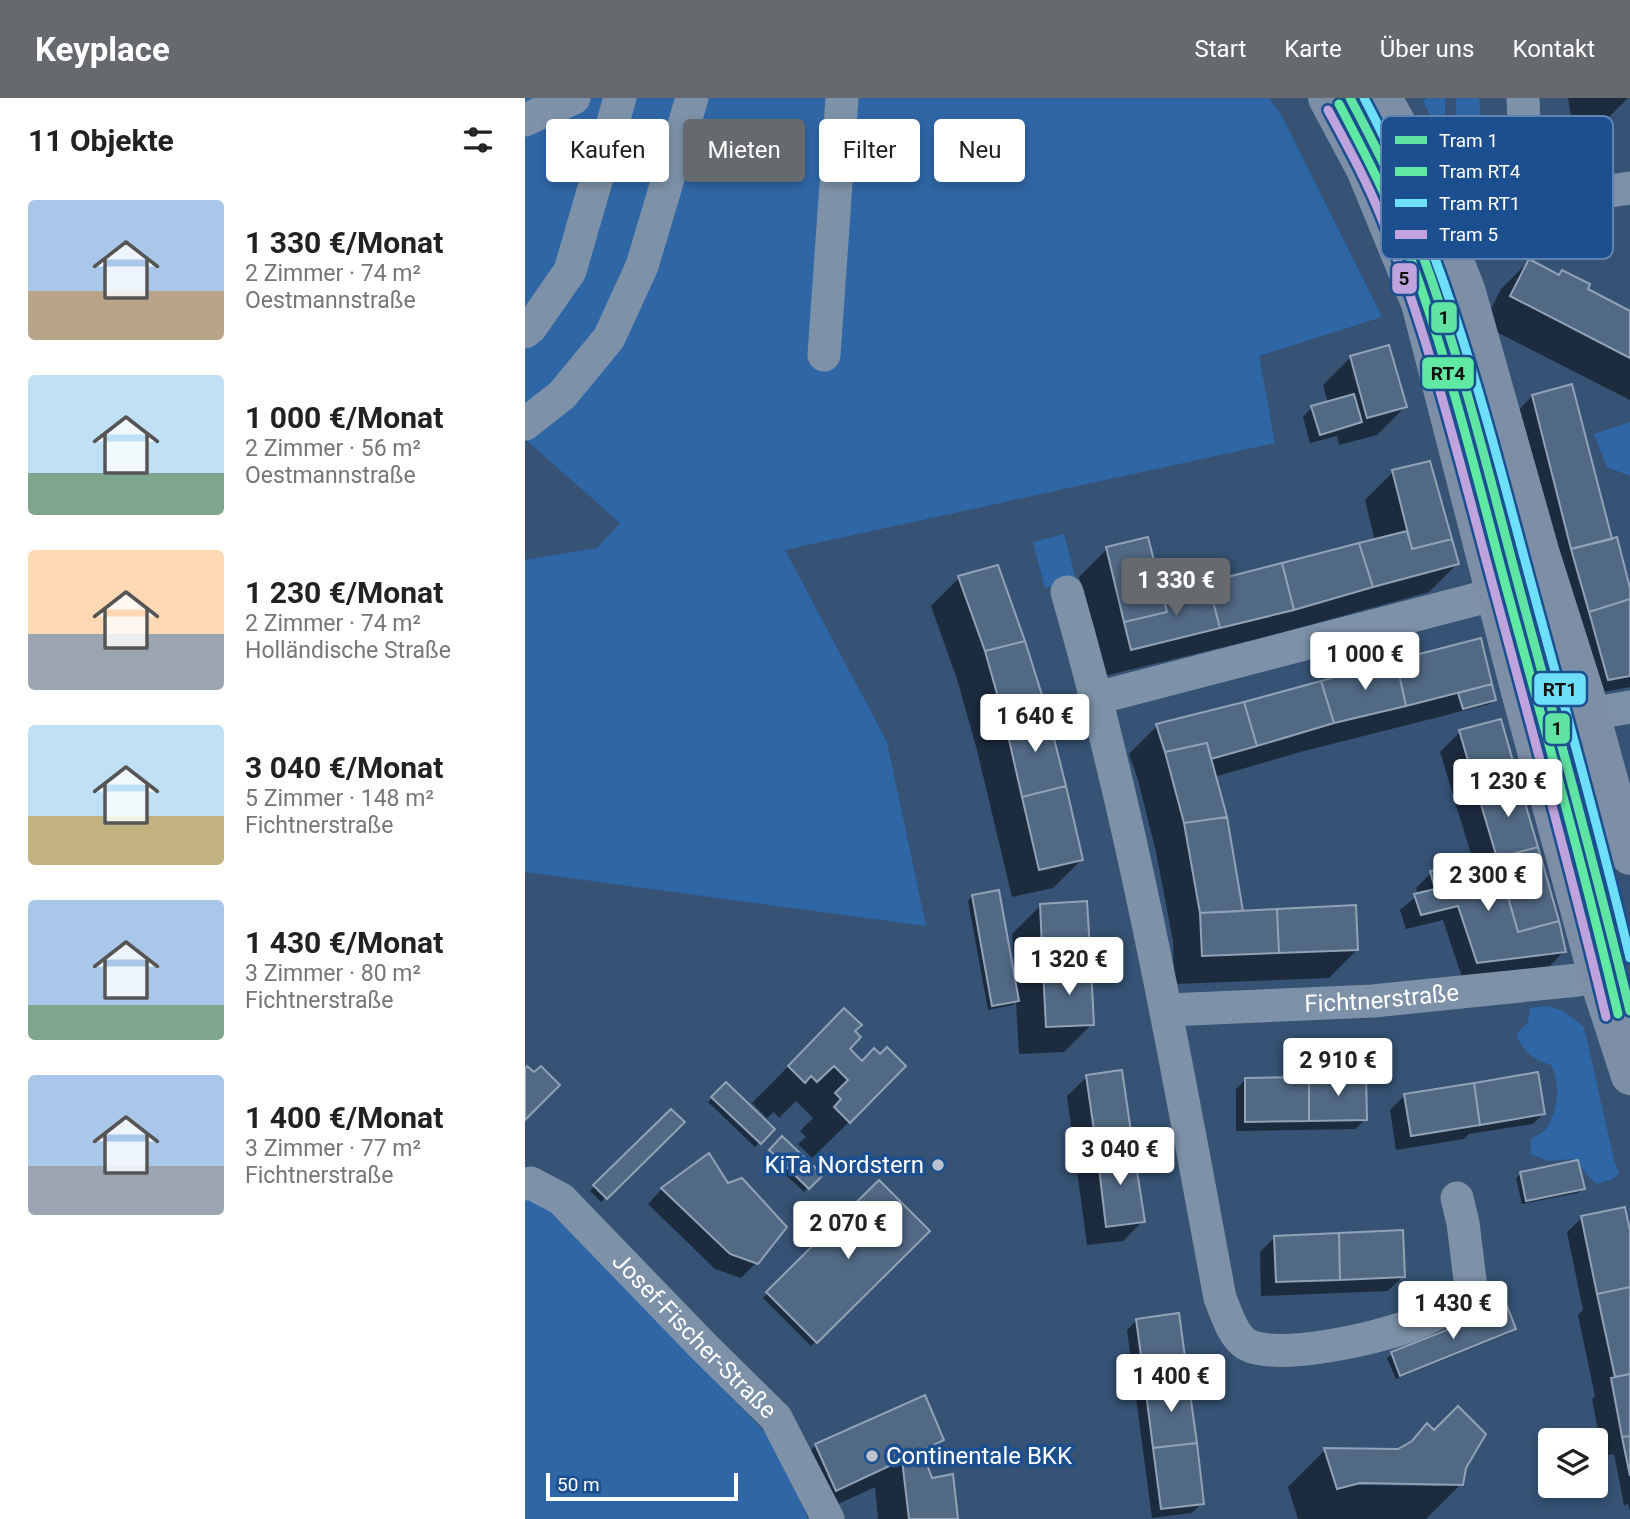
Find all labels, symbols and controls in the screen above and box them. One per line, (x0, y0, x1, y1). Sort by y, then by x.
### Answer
text: Keyplace (35, 30, 170, 69)
text: Start (1195, 35, 1246, 63)
text: Karte (1284, 35, 1342, 63)
text: Über uns (1380, 35, 1474, 63)
text: Kontakt (1512, 35, 1595, 63)
legend (1381, 116, 1613, 259)
chip: Kaufen (546, 119, 669, 182)
chip: Mieten (683, 119, 805, 182)
chip: Filter (819, 119, 920, 182)
chip: Neu (934, 119, 1025, 182)
icon: filters (459, 121, 497, 159)
text: 11 Objekte (28, 123, 174, 158)
text: Tram 1 (1439, 129, 1498, 152)
text: Tram RT4 (1439, 160, 1521, 183)
text: Tram RT1 (1439, 192, 1520, 215)
text: Tram 5 (1439, 223, 1498, 246)
text: 1 330 €/Monat (245, 225, 443, 260)
icon: home (84, 228, 168, 312)
text: 2 Zimmer · 74 m² (245, 260, 421, 287)
line badge: 5 (1391, 262, 1418, 295)
text: 5 (1399, 267, 1410, 290)
text: Oestmannstraße (245, 287, 416, 314)
line badge: 1 (1430, 301, 1458, 334)
text: 1 (1439, 306, 1449, 329)
line badge: RT4 (1421, 356, 1475, 390)
text: RT4 (1431, 362, 1465, 385)
text: 1 000 €/Monat (245, 400, 443, 435)
icon: home (84, 403, 168, 487)
text: 2 Zimmer · 56 m² (245, 435, 421, 462)
text: Oestmannstraße (245, 462, 416, 489)
pin: 1 330 € (1111, 559, 1241, 618)
text: 1 330 € (1137, 567, 1215, 594)
text: 1 230 €/Monat (245, 575, 443, 610)
icon: home (84, 578, 168, 662)
text: 2 Zimmer · 74 m² (245, 610, 421, 637)
pin: 1 000 € (1300, 632, 1430, 692)
text: Holländische Straße (245, 637, 451, 664)
text: 1 000 € (1326, 641, 1404, 668)
line badge: RT1 (1533, 672, 1587, 706)
text: RT1 (1543, 678, 1577, 701)
pin: 1 640 € (970, 694, 1100, 754)
text: 1 640 € (996, 703, 1074, 730)
line badge: 1 (1544, 712, 1571, 745)
text: 1 (1552, 717, 1562, 740)
text: 3 040 €/Monat (245, 750, 443, 785)
icon: home (84, 753, 168, 837)
pin: 1 230 € (1443, 760, 1573, 819)
text: 1 230 € (1469, 768, 1547, 795)
text: 5 Zimmer · 148 m² (245, 785, 434, 812)
text: Fichtnerstraße (245, 812, 393, 839)
pin: 2 300 € (1423, 854, 1553, 913)
text: 2 300 € (1449, 862, 1527, 889)
text: 1 430 €/Monat (245, 925, 443, 960)
icon: home (84, 928, 168, 1012)
pin: 1 320 € (1004, 937, 1134, 997)
text: 1 320 € (1030, 946, 1108, 973)
text: 3 Zimmer · 80 m² (245, 960, 421, 987)
street label: Fichtnerstraße (1304, 978, 1460, 1018)
text: Fichtnerstraße (245, 987, 393, 1014)
pin: 2 910 € (1273, 1038, 1403, 1098)
text: 2 910 € (1299, 1047, 1377, 1074)
text: 1 400 €/Monat (245, 1100, 443, 1135)
icon: home (84, 1103, 168, 1187)
pin: 3 040 € (1055, 1128, 1185, 1187)
text: 3 Zimmer · 77 m² (245, 1135, 421, 1162)
text: 3 040 € (1081, 1136, 1159, 1163)
place label: KiTa Nordstern (764, 1151, 924, 1179)
marker: KiTa Nordstern (930, 1157, 946, 1173)
text: Fichtnerstraße (245, 1162, 393, 1189)
pin: 2 070 € (783, 1202, 913, 1261)
text: 2 070 € (809, 1210, 887, 1237)
street label: Josef-Fischer-Straße (607, 1247, 782, 1424)
pin: 1 430 € (1388, 1282, 1518, 1341)
text: 1 430 € (1414, 1290, 1492, 1317)
pin: 1 400 € (1106, 1354, 1236, 1414)
text: 1 400 € (1132, 1363, 1210, 1390)
map controls (1538, 1428, 1608, 1498)
button: layers (1538, 1428, 1608, 1498)
place label: Continentale BKK (886, 1442, 1073, 1470)
marker: Continentale BKK (864, 1448, 880, 1464)
scale bar (546, 1470, 739, 1502)
text: 50 m (557, 1473, 600, 1496)

